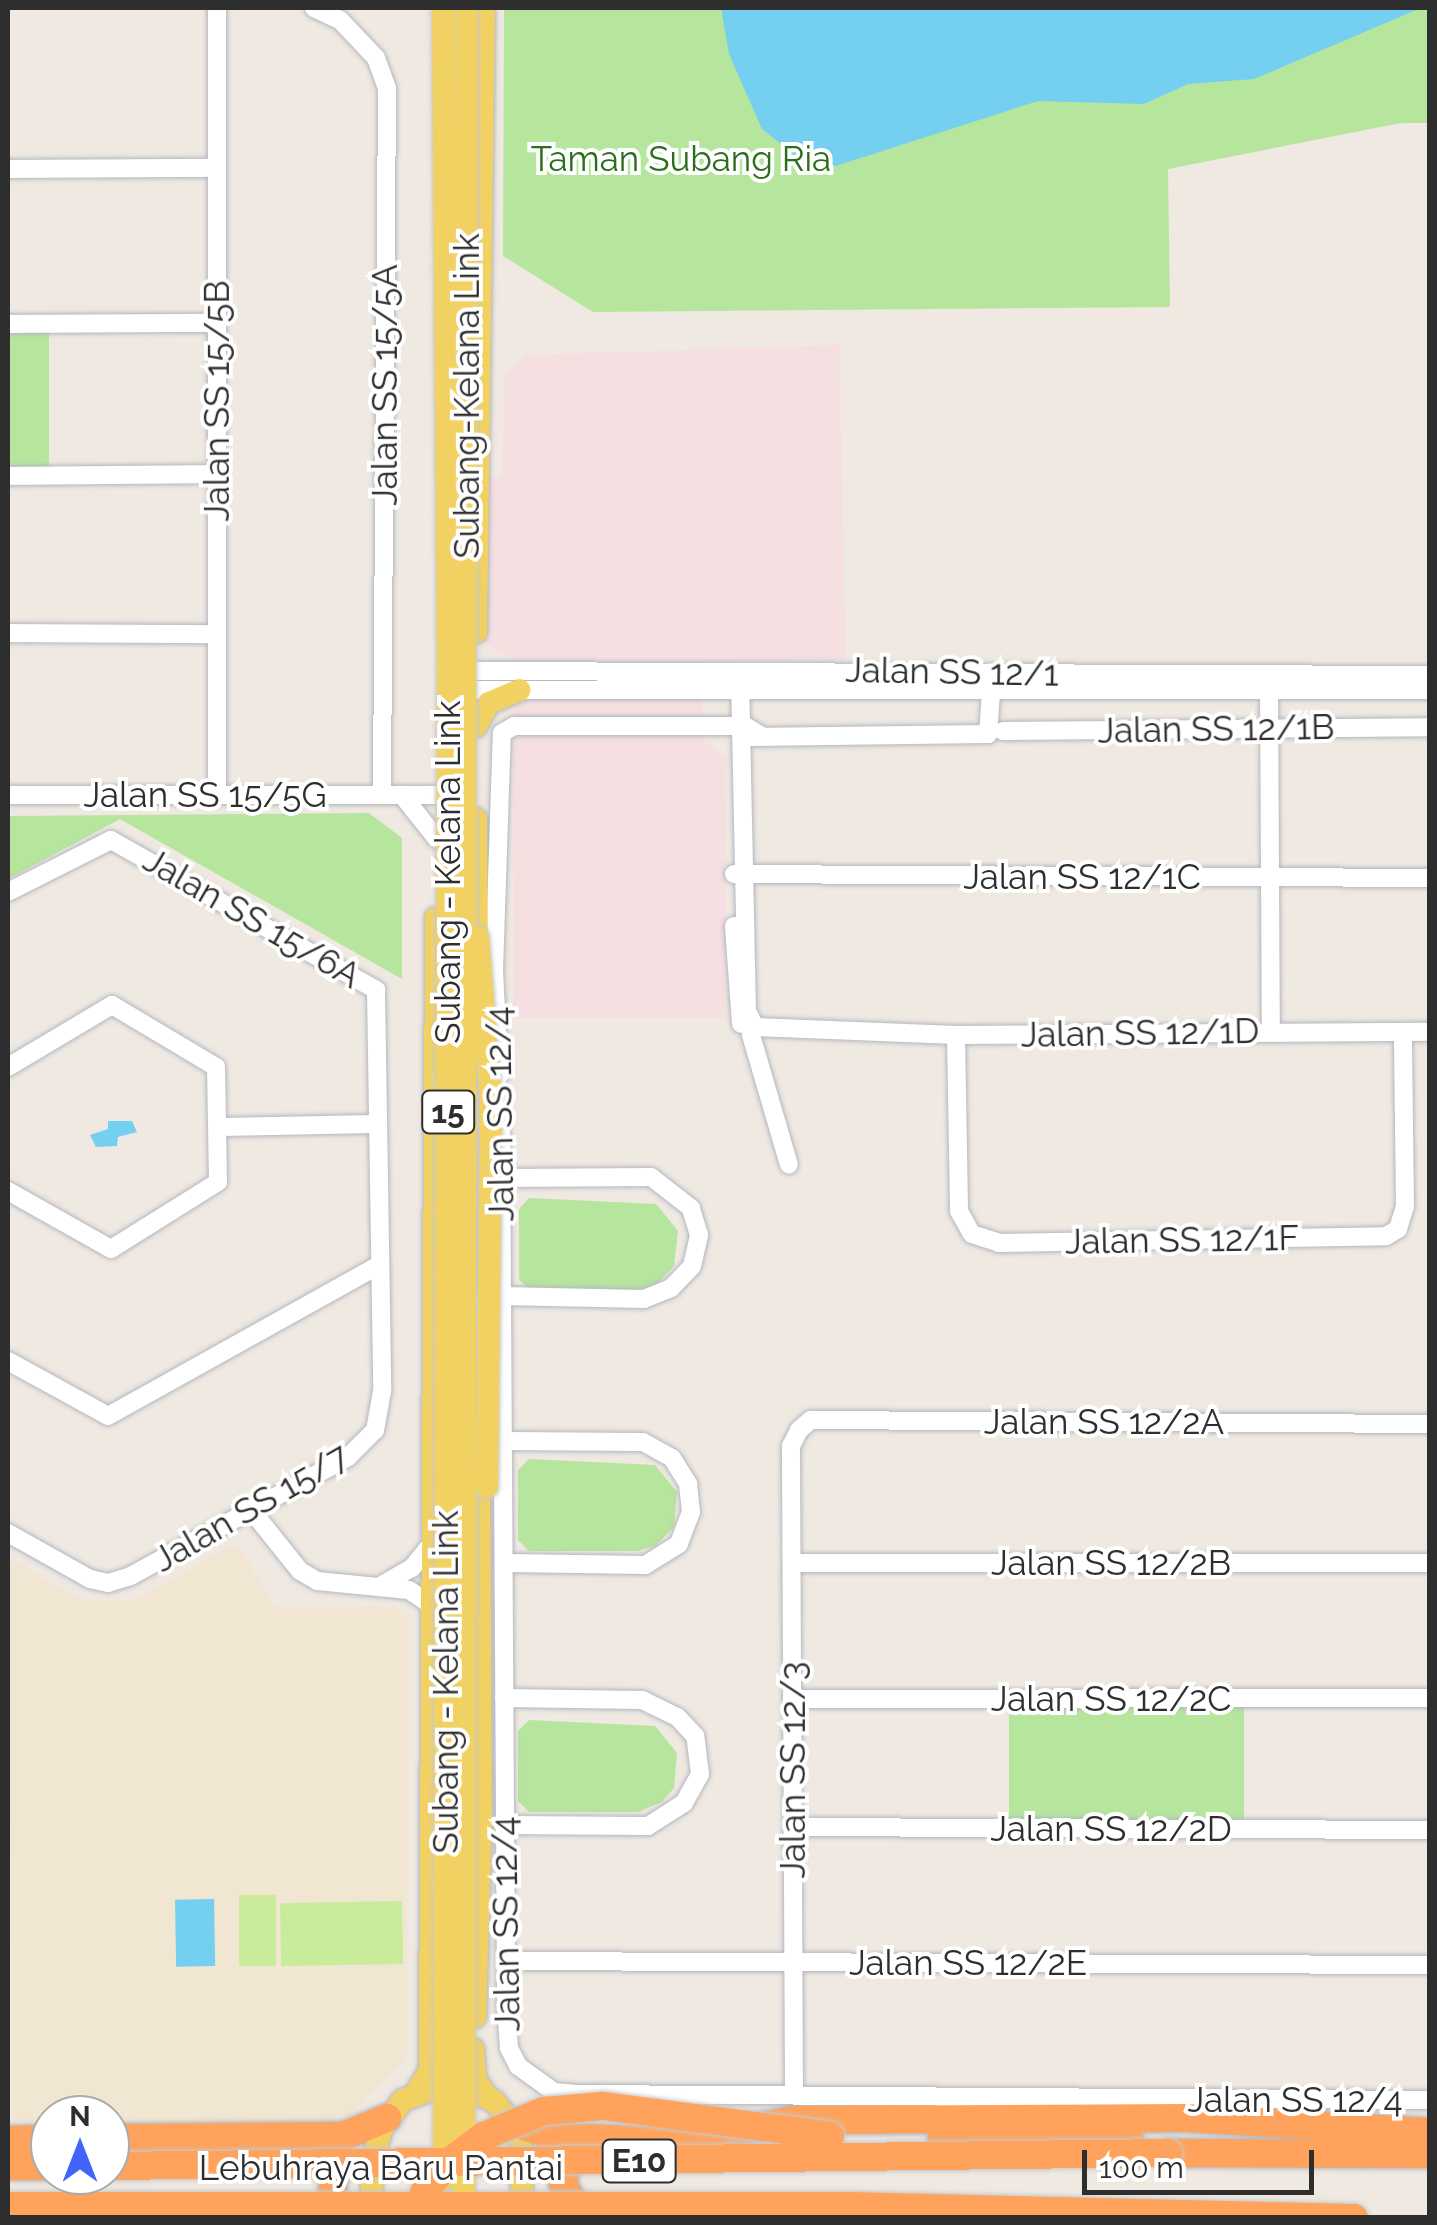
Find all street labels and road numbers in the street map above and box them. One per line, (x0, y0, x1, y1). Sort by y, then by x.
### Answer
street label: Subang-Kelana Link (446, 233, 488, 559)
street label: Jalan SS 15/5A (364, 264, 406, 506)
street label: Jalan SS 15/5B (196, 280, 238, 522)
street label: Jalan SS 12/1 (845, 649, 1059, 695)
street label: Subang - Kelana Link (427, 700, 469, 1044)
street label: Jalan SS 12/1B (1097, 706, 1335, 752)
street label: Jalan SS 15/5G (83, 774, 327, 816)
street label: Jalan SS 15/6A (136, 839, 368, 997)
street label: Jalan SS 12/1C (963, 856, 1201, 898)
street label: Jalan SS 12/4 (477, 1006, 523, 1222)
street label: Jalan SS 12/1D (1020, 1010, 1260, 1056)
road number: 15 (420, 1085, 476, 1139)
street label: Jalan SS 12/1F (1065, 1217, 1299, 1263)
street label: Jalan SS 12/2A (984, 1401, 1224, 1443)
street label: Jalan SS 15/7 (146, 1435, 356, 1581)
street label: Subang - Kelana Link (425, 1510, 467, 1854)
street label: Jalan SS 12/2B (991, 1542, 1231, 1584)
street label: Jalan SS 12/3 (772, 1661, 814, 1879)
street label: Jalan SS 12/2C (991, 1678, 1231, 1720)
street label: Jalan SS 12/2D (990, 1808, 1232, 1850)
street label: Jalan SS 12/4 (483, 1816, 529, 2032)
street label: Jalan SS 12/2E (849, 1942, 1087, 1984)
street label: Jalan SS 12/4 (1187, 2079, 1403, 2121)
road number: E10 (602, 2134, 676, 2188)
street label: Lebuhraya Baru Pantai (199, 2147, 563, 2189)

